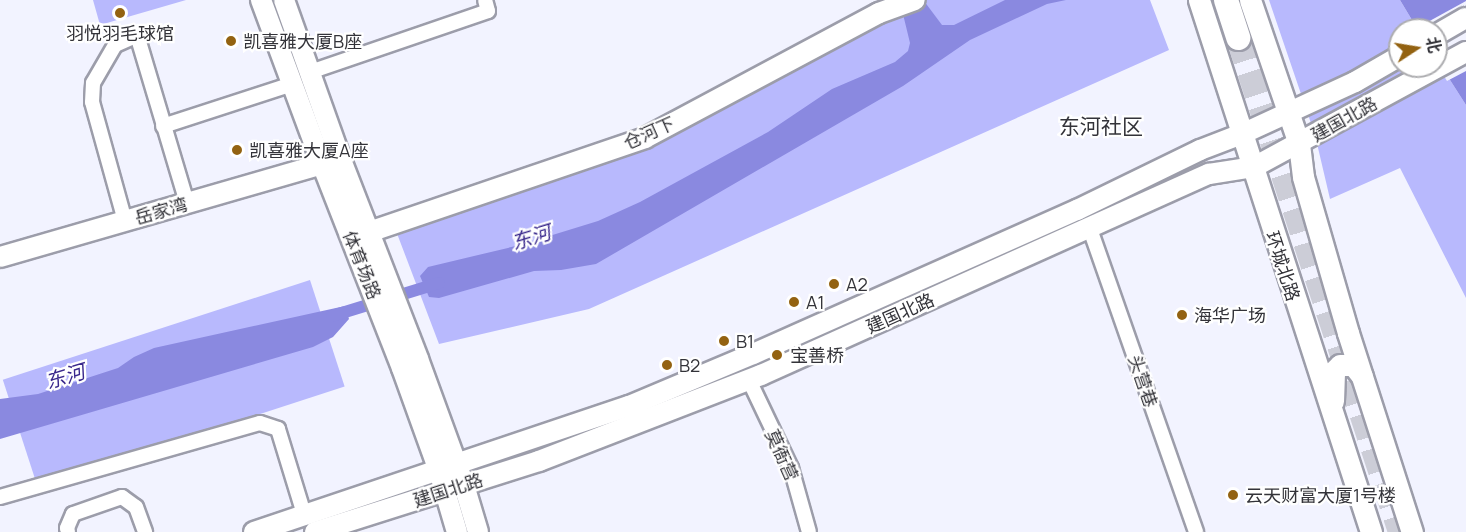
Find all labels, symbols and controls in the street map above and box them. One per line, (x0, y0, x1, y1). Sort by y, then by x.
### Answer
marker: 羽悦羽毛球馆 (113, 6, 127, 20)
north arrow (1388, 18, 1448, 78)
place label: 羽悦羽毛球馆 (66, 22, 174, 44)
place label: 凯喜雅大厦B座 (243, 30, 362, 52)
marker: 凯喜雅大厦B座 (224, 34, 238, 48)
text: 北 (1421, 35, 1446, 55)
street label: 建国北路 (1307, 92, 1381, 146)
street label: 仓河下 (620, 112, 678, 154)
district label: 东河社区 (1059, 113, 1143, 139)
place label: 凯喜雅大厦A座 (249, 139, 368, 161)
marker: 凯喜雅大厦A座 (230, 143, 244, 157)
street label: 岳家湾 (132, 193, 190, 229)
water label: 东河 (508, 220, 554, 254)
street label: 体育场路 (339, 228, 385, 302)
street label: 环城北路 (1262, 228, 1304, 304)
place label: A2 (846, 273, 868, 295)
marker: A2 (827, 277, 841, 291)
street label: 建国北路 (863, 288, 937, 338)
place label: A1 (806, 291, 824, 313)
marker: A1 (787, 295, 801, 309)
place label: 海华广场 (1194, 304, 1266, 326)
marker: 海华广场 (1175, 308, 1189, 322)
place label: B1 (736, 330, 754, 352)
marker: B1 (717, 334, 731, 348)
place label: 宝善桥 (790, 344, 844, 366)
marker: 宝善桥 (768, 346, 786, 364)
street label: 头营巷 (1124, 352, 1162, 410)
place label: B2 (679, 354, 700, 376)
marker: B2 (660, 358, 674, 372)
water label: 东河 (42, 359, 88, 393)
street label: 莫衙营 (761, 426, 803, 484)
street label: 建国北路 (410, 469, 486, 511)
place label: 云天财富大厦1号楼 (1245, 484, 1396, 506)
marker: 云天财富大厦1号楼 (1226, 488, 1240, 502)

